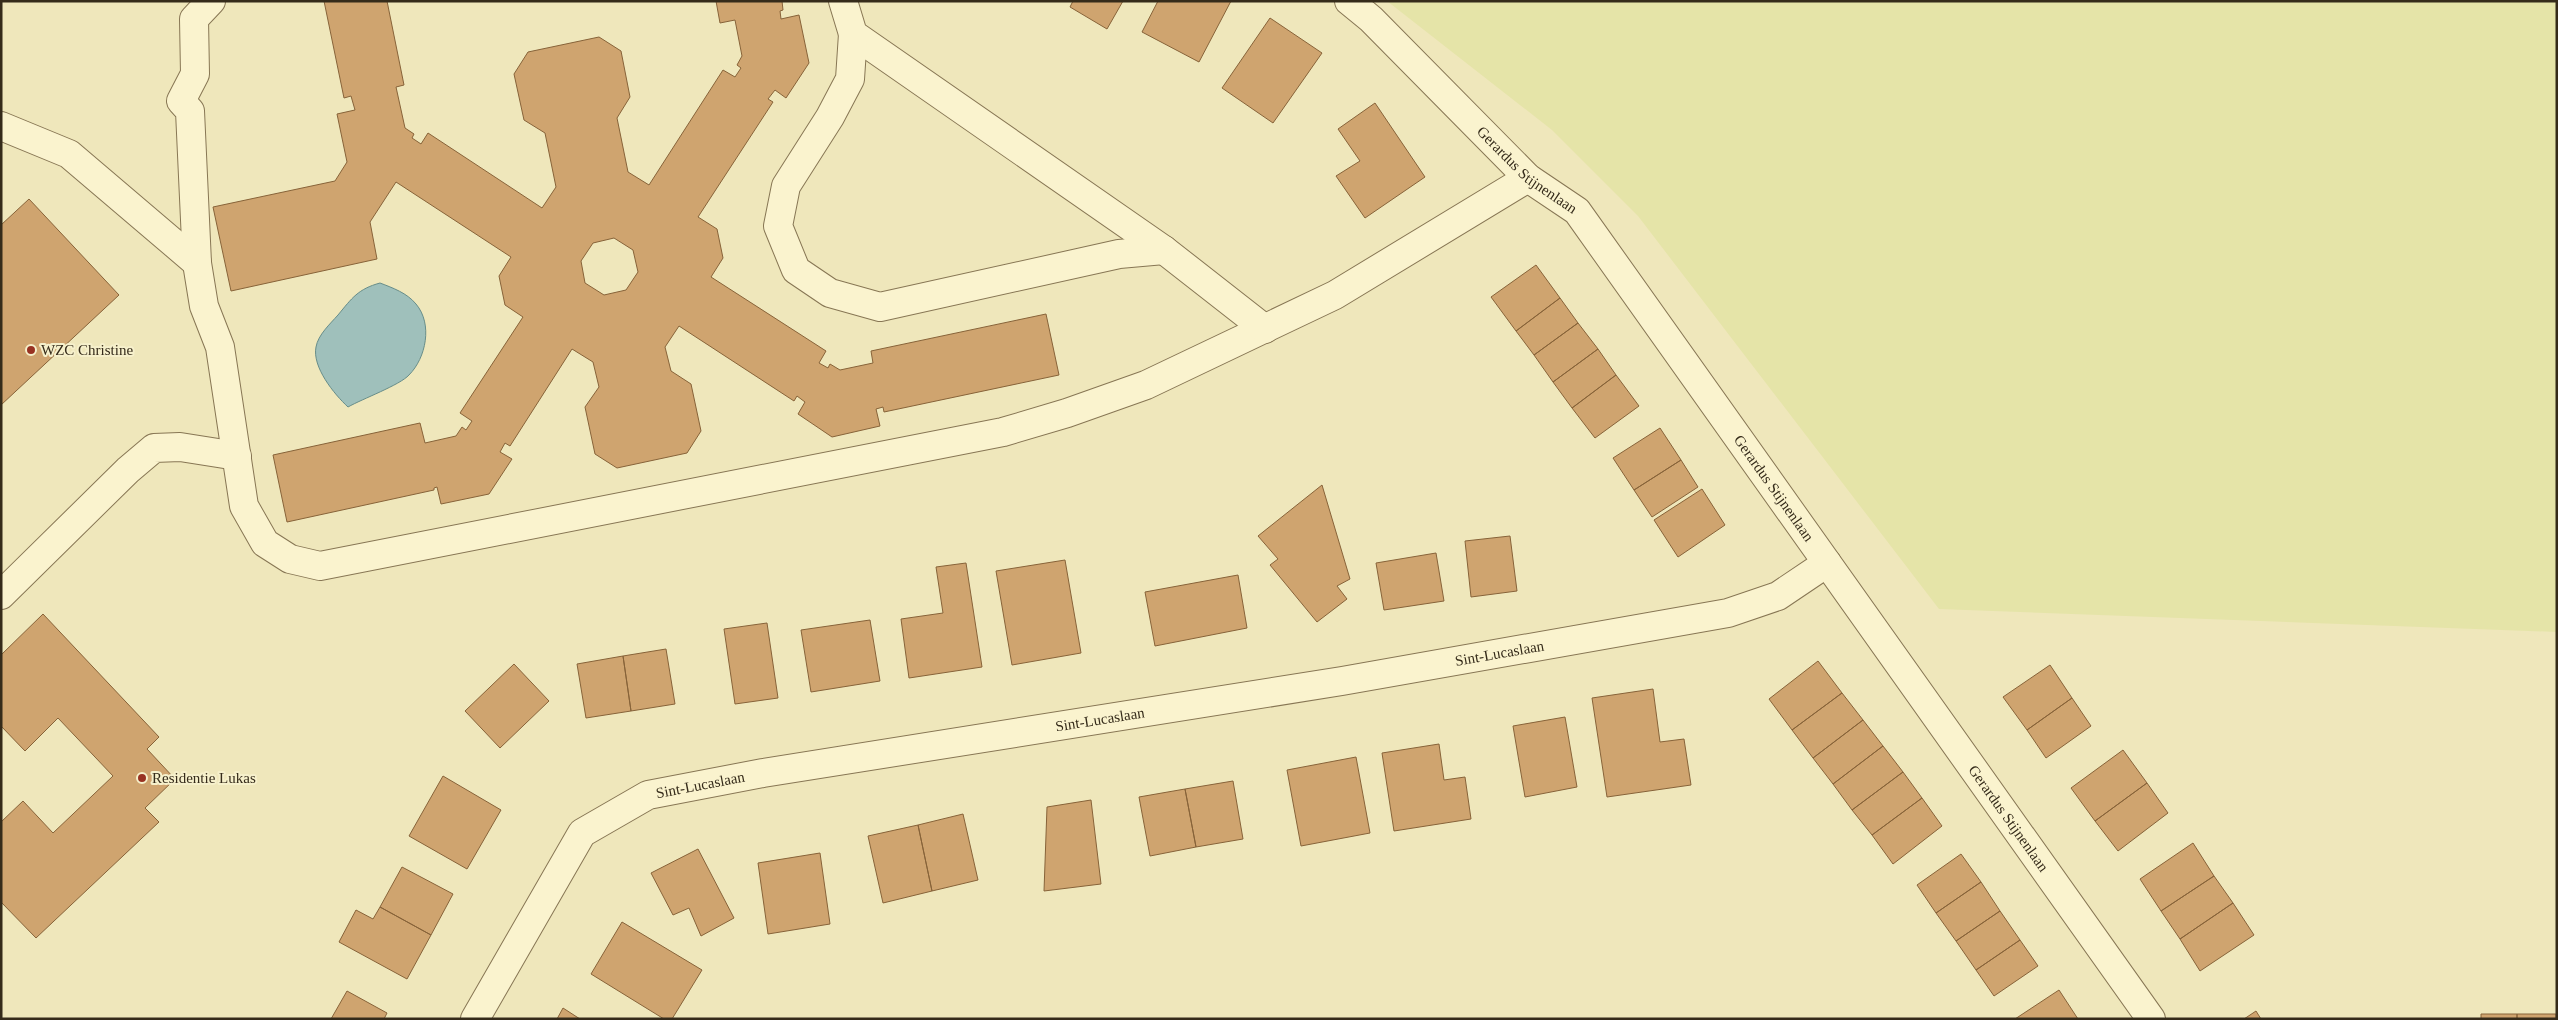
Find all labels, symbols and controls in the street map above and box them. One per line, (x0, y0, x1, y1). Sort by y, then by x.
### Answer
street label: Gerardus Stijnenlaan (1474, 123, 1580, 217)
place label: WZC Christine (41, 342, 133, 358)
marker: WZC Christine (25, 344, 37, 356)
street label: Gerardus Stijnenlaan (1731, 432, 1817, 545)
street label: Sint-Lucaslaan (1454, 637, 1546, 669)
street label: Sint-Lucaslaan (1054, 704, 1146, 734)
street label: Gerardus Stijnenlaan (1965, 762, 2052, 875)
street label: Sint-Lucaslaan (655, 769, 747, 801)
place label: Residentie Lukas (152, 770, 256, 786)
marker: Residentie Lukas (136, 772, 148, 784)

